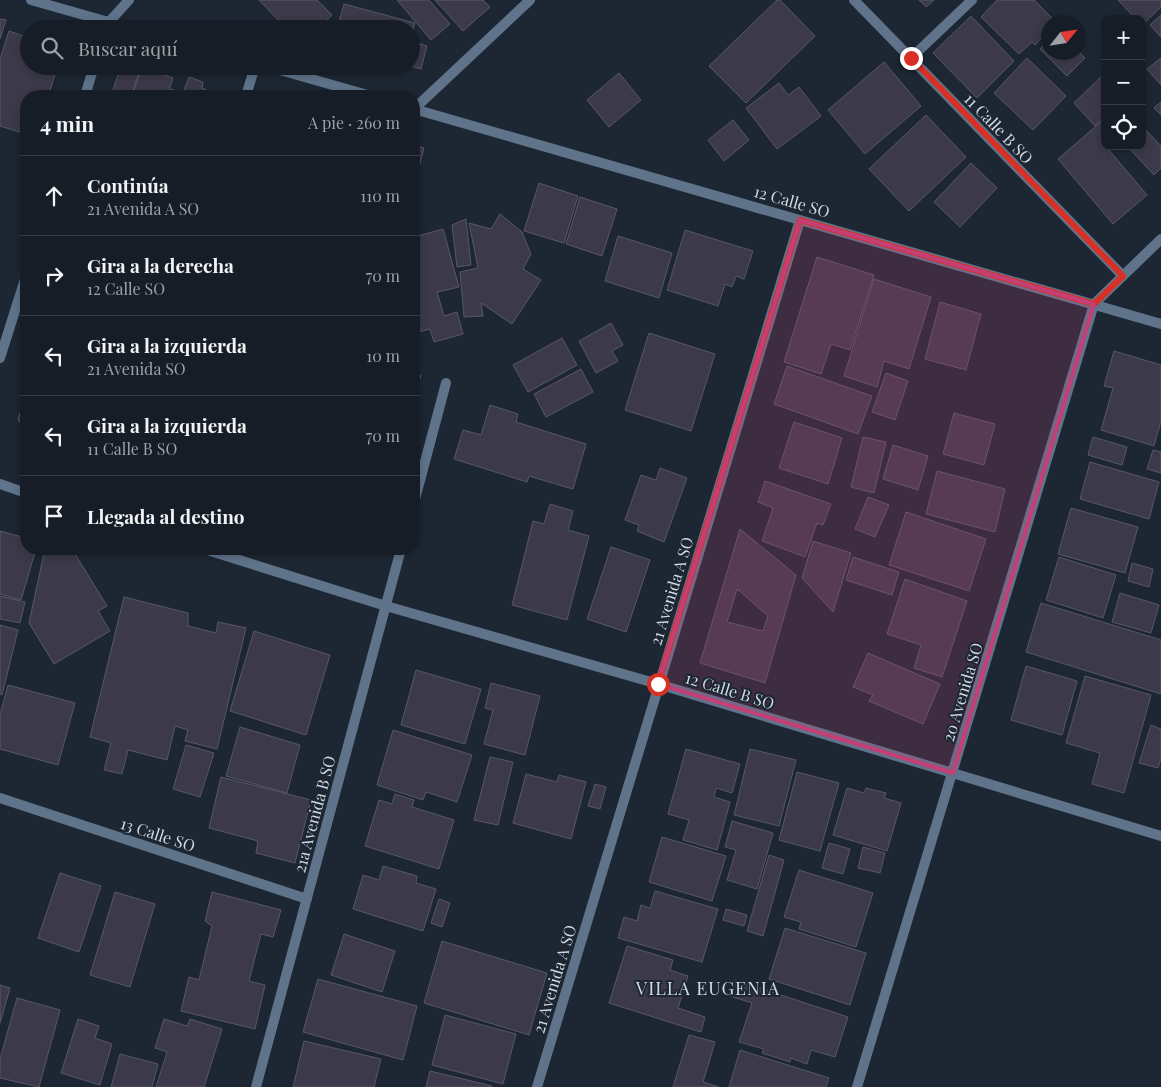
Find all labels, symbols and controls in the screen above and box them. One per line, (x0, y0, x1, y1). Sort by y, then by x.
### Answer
north arrow (1041, 15, 1086, 60)
map controls (1101, 15, 1146, 150)
button: + (1101, 15, 1146, 60)
search box (20, 20, 420, 75)
icon: search (38, 34, 66, 62)
text: Buscar aquí (78, 35, 178, 61)
route end (900, 47, 923, 70)
button: − (1101, 60, 1146, 105)
street label: 11 Calle B SO (960, 88, 1038, 168)
button: locate (1101, 105, 1146, 150)
text: 4 min (40, 109, 94, 137)
text: A pie · 260 m (308, 112, 400, 133)
text: Continúa (87, 172, 169, 198)
street label: 12 Calle SO (752, 180, 833, 222)
icon: ahead (40, 182, 68, 210)
text: 110 m (360, 185, 400, 206)
text: 21 Avenida A SO (87, 198, 199, 219)
text: Gira a la derecha (87, 252, 234, 278)
icon: right (40, 262, 68, 290)
text: 70 m (366, 265, 400, 286)
text: 12 Calle SO (87, 278, 165, 299)
text: Gira a la izquierda (87, 332, 247, 358)
icon: left (40, 342, 68, 370)
text: 10 m (366, 345, 400, 366)
text: 21 Avenida SO (87, 358, 186, 379)
text: Gira a la izquierda (87, 412, 247, 438)
icon: left (40, 422, 68, 450)
text: 70 m (366, 425, 400, 446)
text: 11 Calle B SO (87, 438, 177, 459)
icon: arrive (40, 502, 68, 530)
text: Llegada al destino (87, 503, 245, 529)
street label: 21 Avenida A SO (645, 534, 697, 648)
street label: 20 Avenida SO (937, 640, 987, 744)
street label: 12 Calle B SO (683, 666, 777, 714)
route start (647, 673, 670, 696)
street label: 21a Avenida B SO (288, 753, 340, 875)
street label: 13 Calle SO (118, 812, 198, 856)
street label: 21 Avenida A SO (528, 922, 580, 1036)
district label: VILLA EUGENIA (635, 976, 780, 1000)

